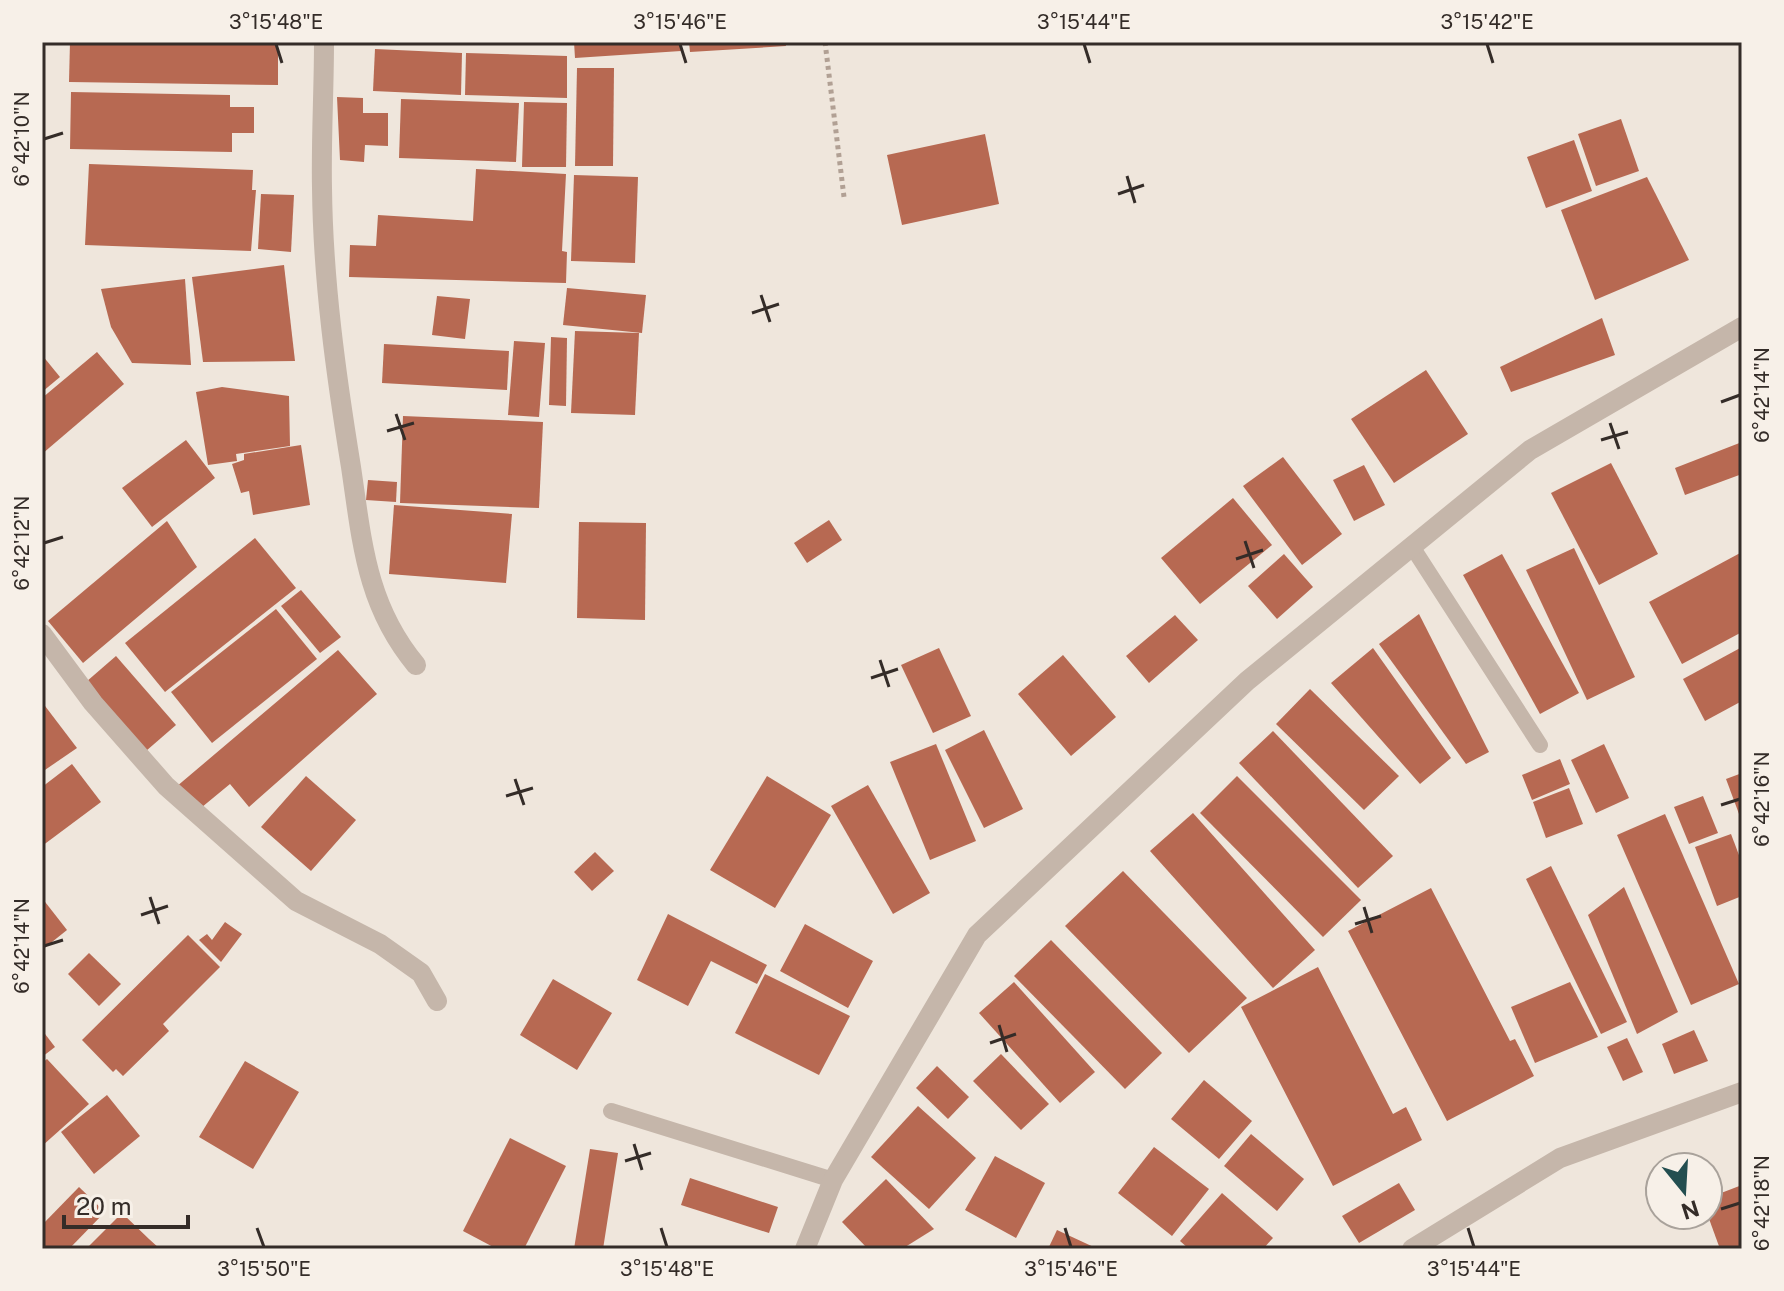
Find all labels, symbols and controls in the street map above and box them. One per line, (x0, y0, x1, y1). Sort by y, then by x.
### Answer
text: 3°15'48"E (229, 10, 323, 34)
text: 3°15'46"E (633, 10, 727, 34)
text: 3°15'44"E (1037, 10, 1131, 34)
text: 3°15'42"E (1440, 10, 1534, 34)
text: 6°42'10"N (10, 91, 34, 187)
text: 6°42'14"N (1750, 347, 1774, 443)
text: 6°42'12"N (10, 496, 34, 590)
text: 6°42'16"N (1750, 751, 1774, 847)
text: 6°42'14"N (10, 898, 34, 994)
north arrow (1644, 1151, 1724, 1231)
text: 6°42'18"N (1750, 1155, 1774, 1251)
scale bar (64, 1179, 188, 1229)
text: 20 m (76, 1192, 132, 1220)
text: N (1678, 1195, 1702, 1225)
text: 3°15'50"E (217, 1257, 311, 1281)
text: 3°15'48"E (620, 1257, 714, 1281)
text: 3°15'46"E (1024, 1257, 1118, 1281)
text: 3°15'44"E (1427, 1257, 1521, 1281)

